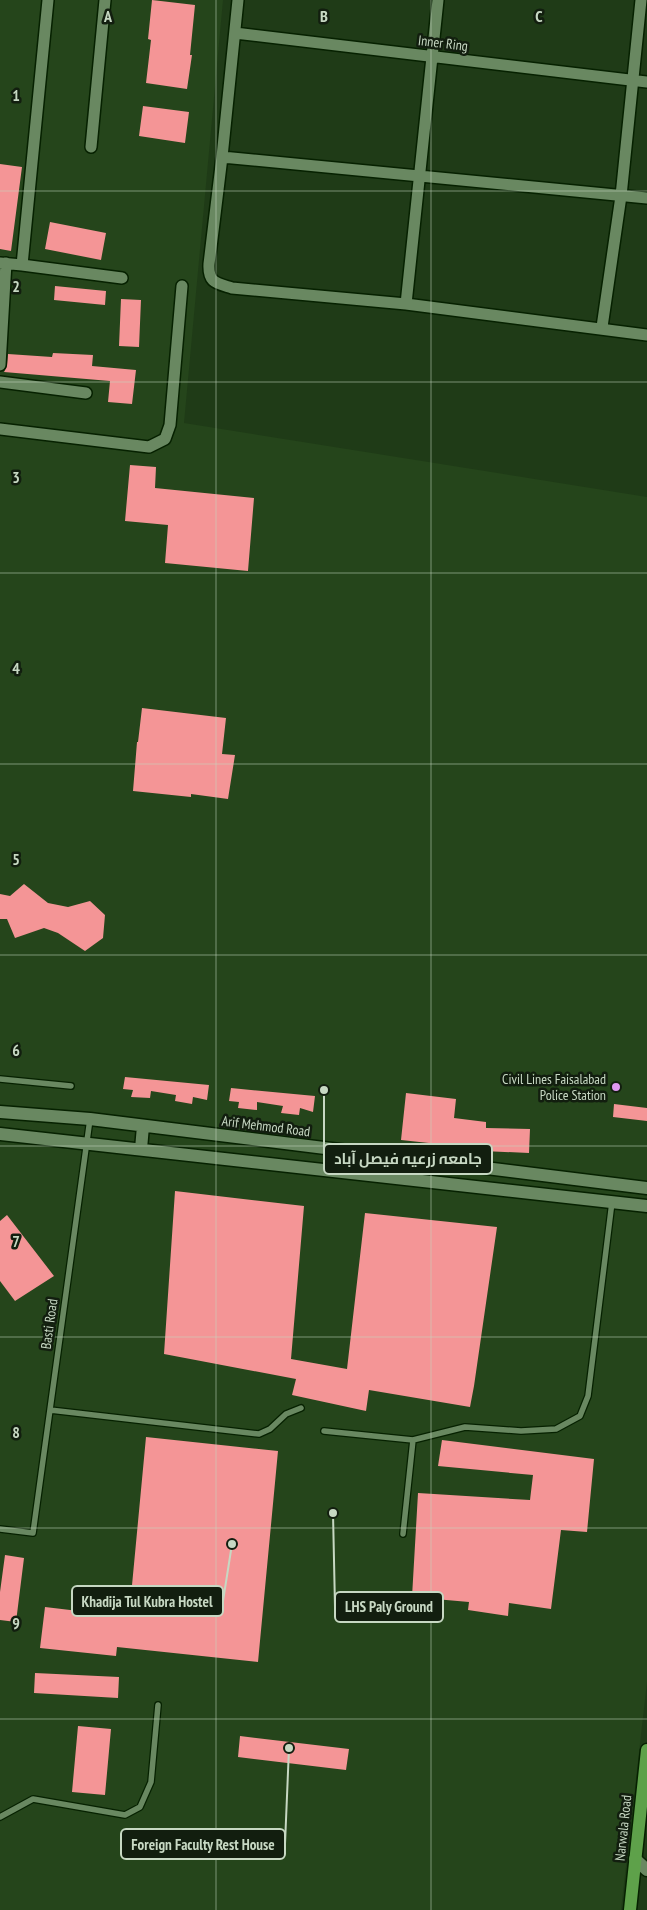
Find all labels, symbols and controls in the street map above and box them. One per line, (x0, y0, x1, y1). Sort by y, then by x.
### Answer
text: A (103, 6, 113, 26)
text: B (320, 6, 328, 26)
text: C (535, 6, 543, 26)
street label: Inner Ring (417, 31, 469, 55)
text: 1 (12, 85, 20, 105)
text: 2 (12, 276, 20, 296)
text: 3 (12, 467, 20, 487)
text: 4 (12, 658, 20, 678)
text: 5 (12, 849, 20, 869)
text: 6 (12, 1040, 20, 1060)
place label: Civil Lines Faisalabad Police Station (502, 1070, 606, 1104)
marker: Civil Lines Faisalabad Police Station (610, 1081, 622, 1093)
street label: Arif Mehmod Road (221, 1112, 311, 1140)
callout: جامعہ زرعیہ فیصل آباد (324, 1144, 492, 1174)
text: جامعہ زرعیہ فیصل آباد (334, 1149, 482, 1168)
text: 7 (12, 1231, 20, 1251)
street label: Basti Road (37, 1298, 61, 1350)
text: 8 (12, 1422, 20, 1442)
callout: Khadija Tul Kubra Hostel (72, 1586, 223, 1616)
text: Khadija Tul Kubra Hostel (81, 1592, 213, 1611)
callout: LHS Paly Ground (335, 1592, 443, 1622)
text: LHS Paly Ground (345, 1597, 433, 1616)
text: 9 (12, 1613, 20, 1633)
street label: Narwala Road (611, 1794, 635, 1862)
callout: Foreign Faculty Rest House (121, 1829, 285, 1859)
text: Foreign Faculty Rest House (131, 1835, 275, 1854)

